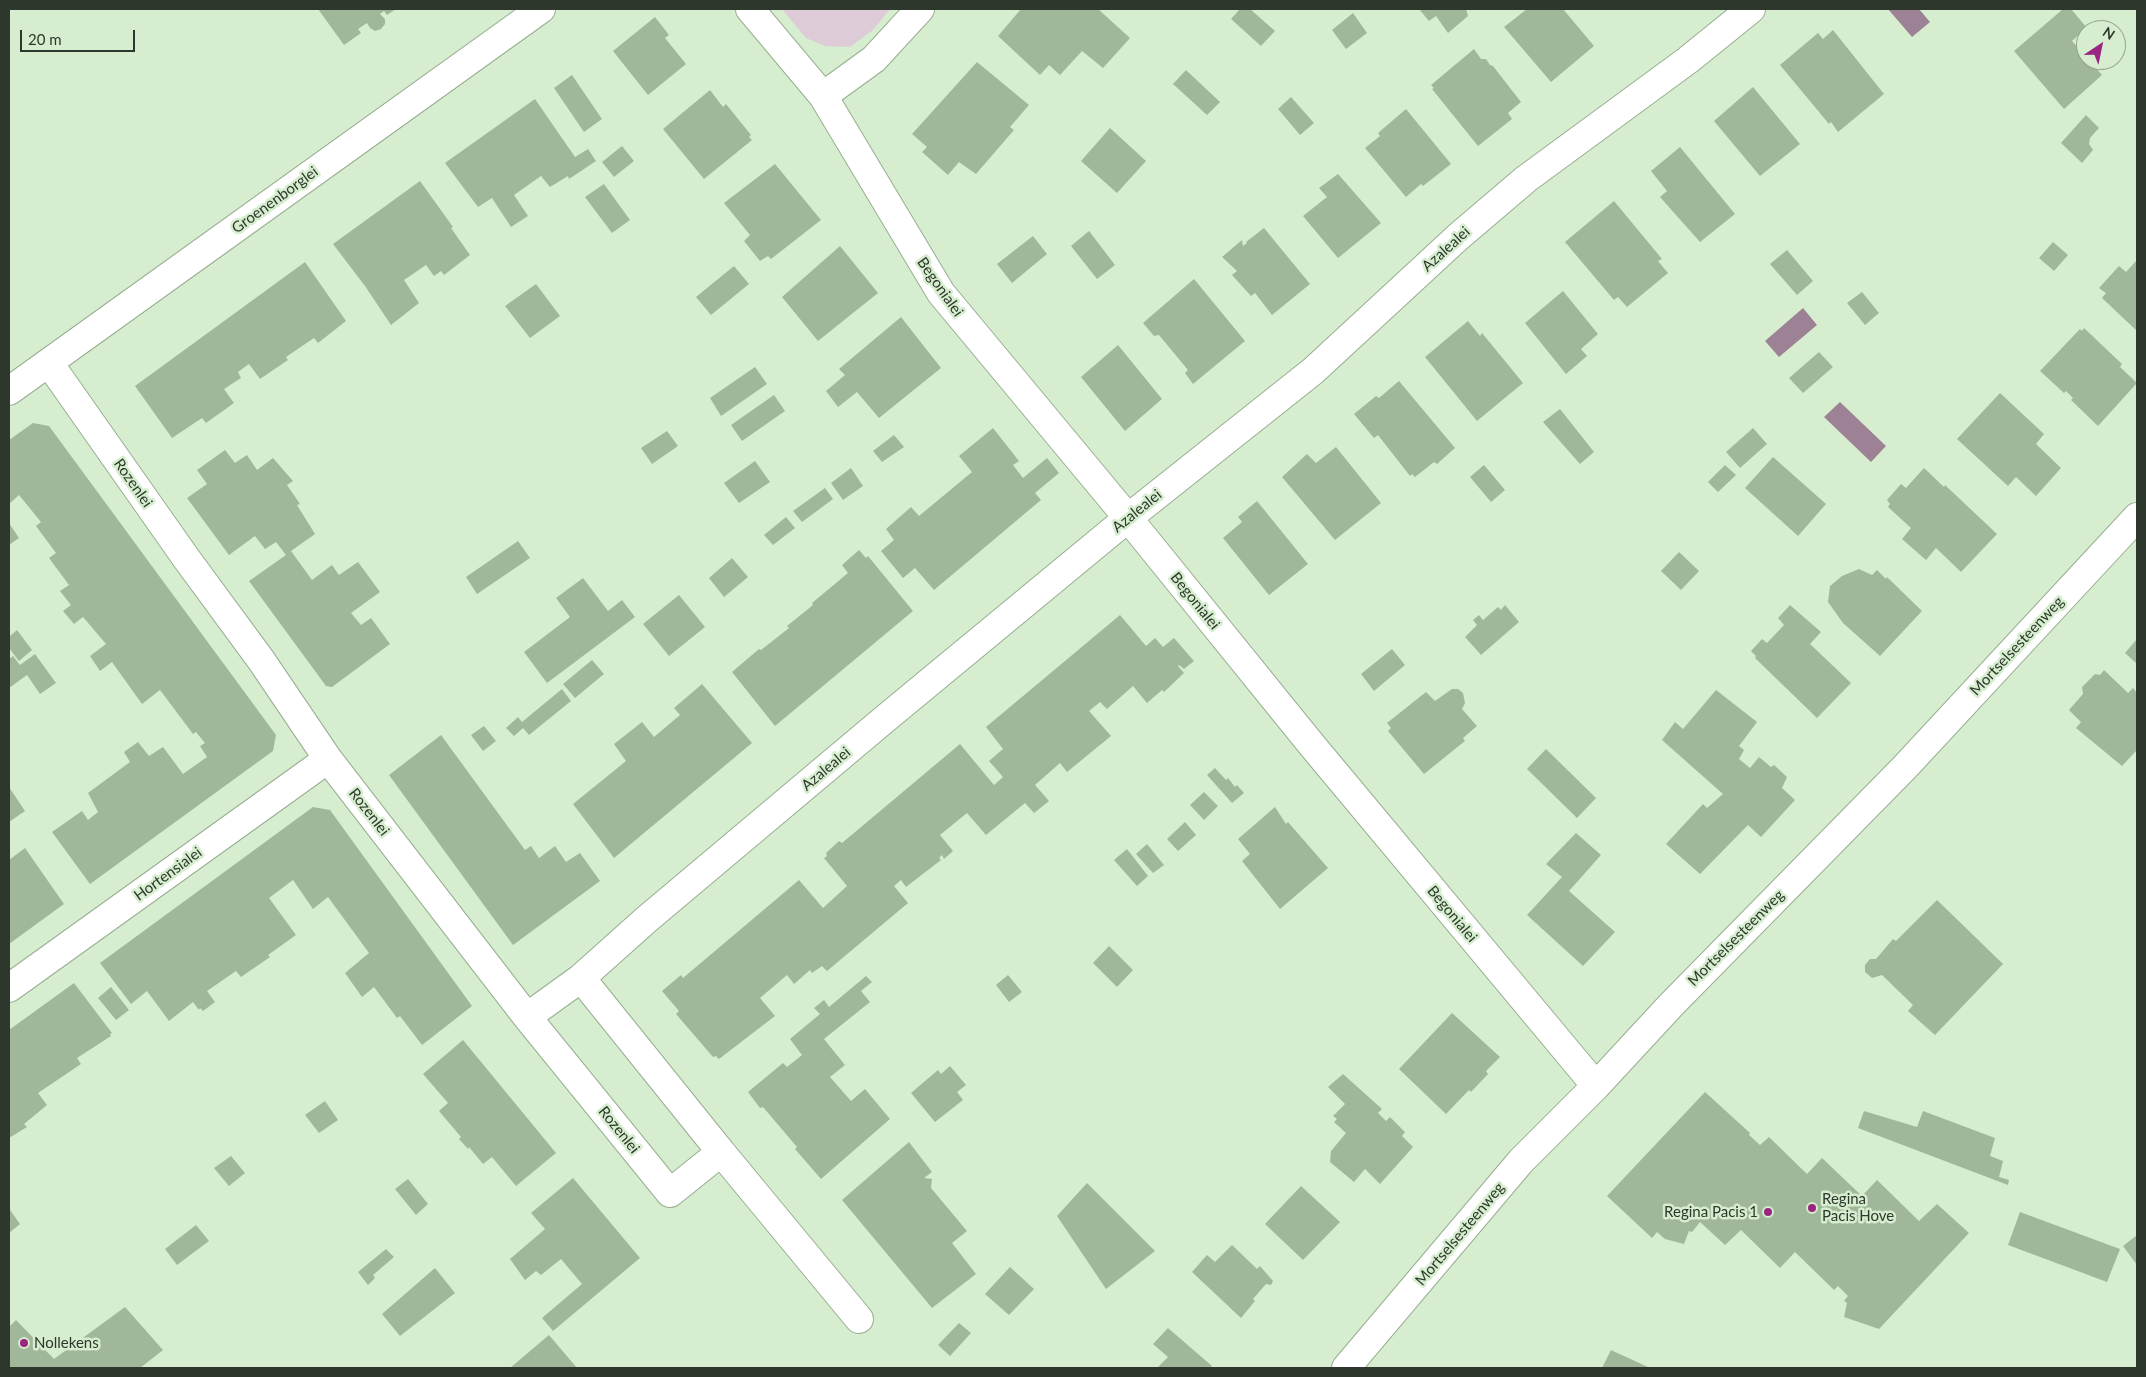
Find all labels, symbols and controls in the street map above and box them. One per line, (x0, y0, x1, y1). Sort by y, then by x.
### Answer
scale bar (22, 20, 138, 52)
north arrow (2076, 20, 2126, 70)
text: N (2100, 23, 2118, 43)
text: 20 m (28, 30, 62, 48)
street label: Groenenborglei (228, 163, 322, 237)
street label: Azalealei (1418, 223, 1474, 275)
street label: Begonialei (913, 254, 967, 320)
street label: Rozenlei (110, 455, 156, 511)
street label: Azalealei (1109, 486, 1165, 536)
street label: Begonialei (1167, 569, 1223, 633)
street label: Mortselsesteenweg (1966, 593, 2068, 699)
street label: Azalealei (798, 743, 854, 795)
street label: Rozenlei (345, 785, 393, 839)
street label: Hortensialei (131, 843, 205, 905)
street label: Begonialei (1423, 882, 1481, 946)
street label: Mortselsesteenweg (1684, 886, 1788, 990)
street label: Rozenlei (595, 1103, 643, 1157)
street label: Mortselsesteenweg (1412, 1179, 1508, 1289)
place label: Regina Pacis Hove (1822, 1190, 1894, 1225)
marker: Regina Pacis Hove (1806, 1202, 1818, 1214)
place label: Regina Pacis 1 (1664, 1203, 1758, 1221)
marker: Regina Pacis 1 (1762, 1206, 1774, 1218)
place label: Nollekens (34, 1334, 99, 1352)
marker: Nollekens (18, 1337, 30, 1349)

